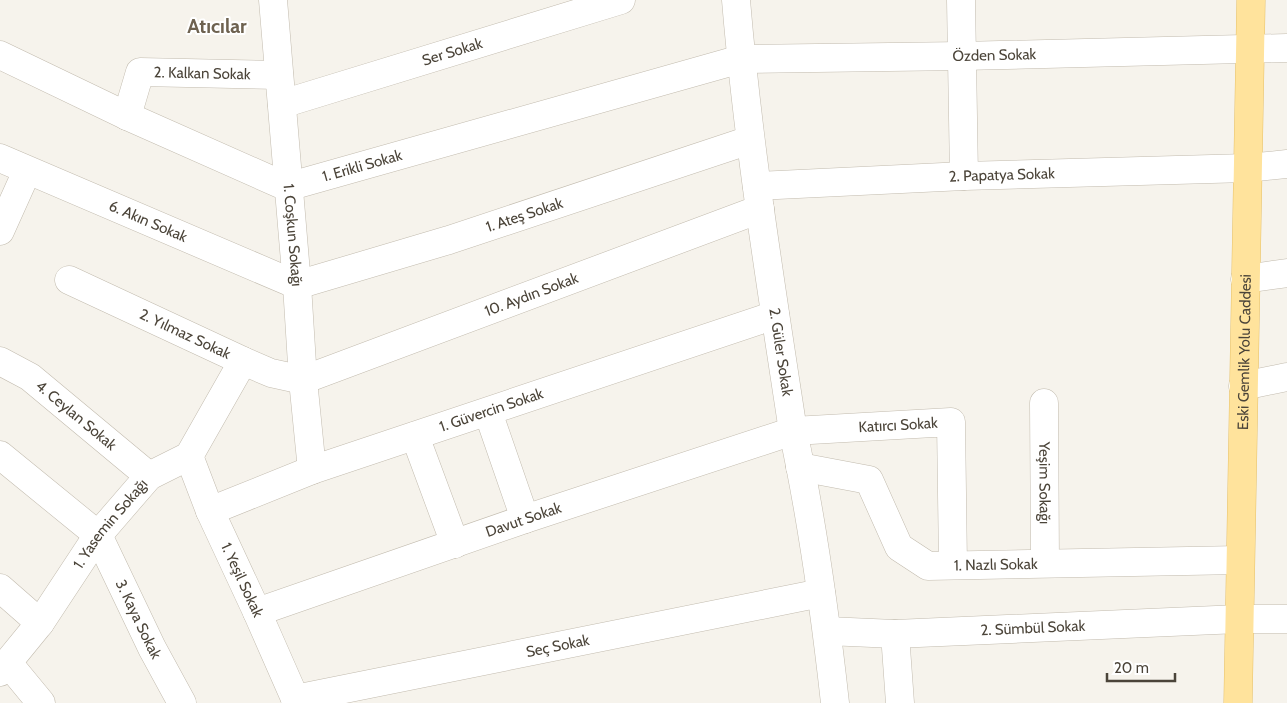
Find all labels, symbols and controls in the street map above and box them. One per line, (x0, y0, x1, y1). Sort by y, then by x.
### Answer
district label: Atıcılar (187, 14, 247, 38)
street label: Ser Sokak (420, 34, 485, 70)
street label: Özden Sokak (952, 45, 1037, 65)
street label: 2. Kalkan Sokak (153, 63, 251, 83)
street label: 1. Erikli Sokak (320, 146, 404, 186)
street label: 2. Papatya Sokak (948, 164, 1055, 186)
street label: 1. Coşkun Sokağı (280, 183, 306, 287)
street label: 1. Ateş Sokak (484, 194, 566, 236)
street label: 6. Akın Sokak (106, 197, 190, 246)
street label: 10. Aydın Sokak (482, 269, 581, 320)
street label: Eski Gemlik Yolu Caddesi (1234, 274, 1255, 430)
street label: 2. Yılmaz Sokak (137, 305, 234, 363)
street label: 2. Güler Sokak (765, 307, 797, 398)
street label: 4. Ceylan Sokak (32, 377, 120, 454)
street label: 1. Güvercin Sokak (437, 384, 546, 436)
street label: Katırcı Sokak (858, 414, 938, 436)
street label: Yeşim Sokağı (1035, 441, 1054, 524)
street label: 1. Yasemin Sokağı (69, 475, 151, 572)
street label: Davut Sokak (483, 499, 564, 541)
street label: 1. Yeşil Sokak (217, 540, 267, 620)
street label: 1. Nazlı Sokak (954, 555, 1038, 575)
street label: 3. Kaya Sokak (112, 577, 165, 662)
street label: 2. Sümbül Sokak (980, 617, 1086, 639)
street label: Seç Sokak (524, 631, 591, 661)
scale bar (1107, 650, 1174, 682)
text: 20 m (1114, 659, 1149, 677)

